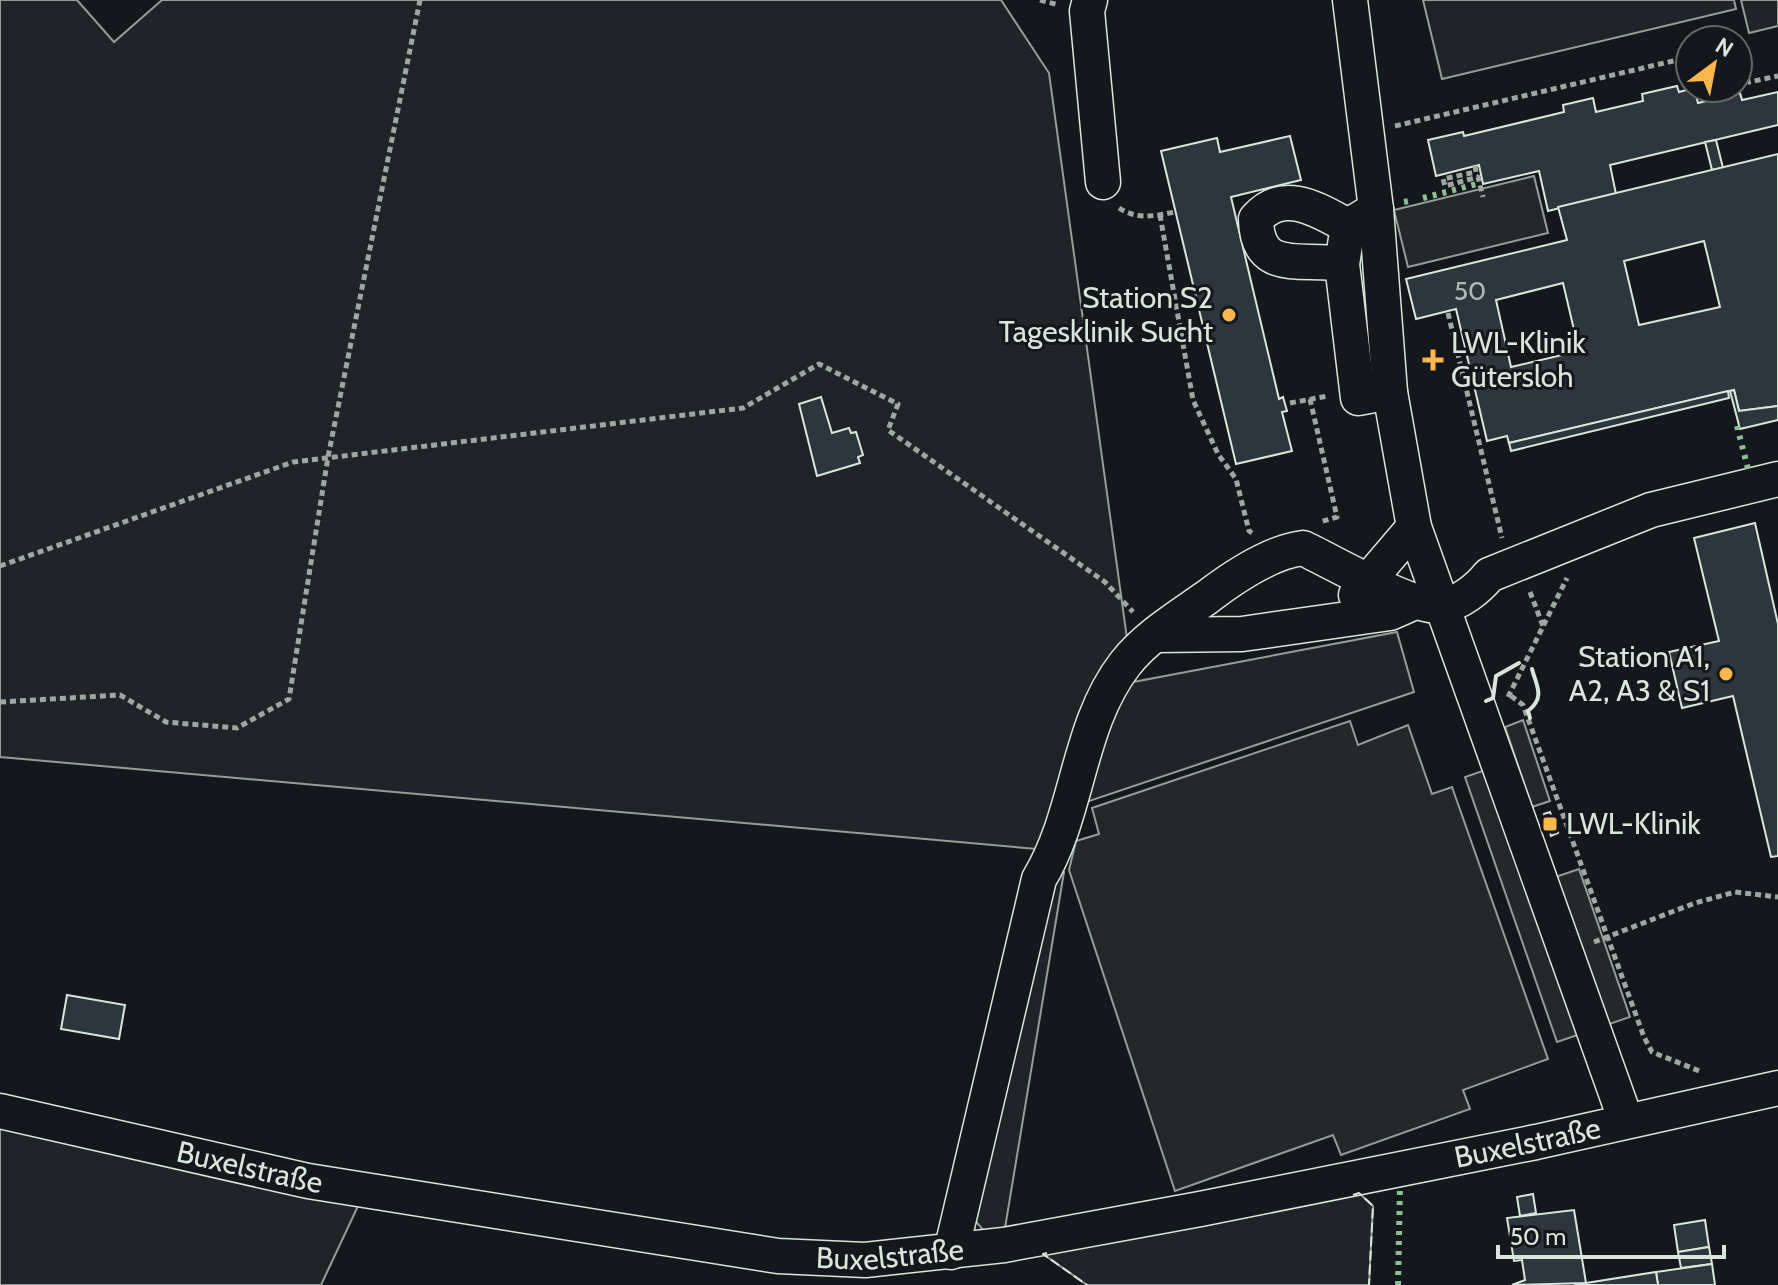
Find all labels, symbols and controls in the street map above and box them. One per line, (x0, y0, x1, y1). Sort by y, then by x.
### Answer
north arrow (1674, 24, 1754, 104)
text: N (1711, 32, 1738, 63)
house number: 50 (1454, 275, 1486, 307)
place label: Station S2 Tagesklinik Sucht (999, 279, 1213, 350)
marker: Station S2 Tagesklinik Sucht (1220, 306, 1238, 324)
place label: LWL-Klinik Gütersloh (1451, 324, 1586, 395)
marker: LWL-Klinik Gütersloh (1422, 349, 1444, 371)
place label: Station A1, A2, A3 & S1 (1569, 638, 1710, 709)
marker: Station A1, A2, A3 & S1 (1717, 665, 1735, 683)
place label: LWL-Klinik (1566, 805, 1701, 842)
marker: LWL-Klinik (1541, 815, 1559, 833)
street label: Buxelstraße (1451, 1109, 1604, 1176)
street label: Buxelstraße (173, 1133, 325, 1201)
scale bar (1498, 1209, 1724, 1259)
text: 50 m (1510, 1222, 1566, 1251)
street label: Buxelstraße (815, 1230, 966, 1278)

